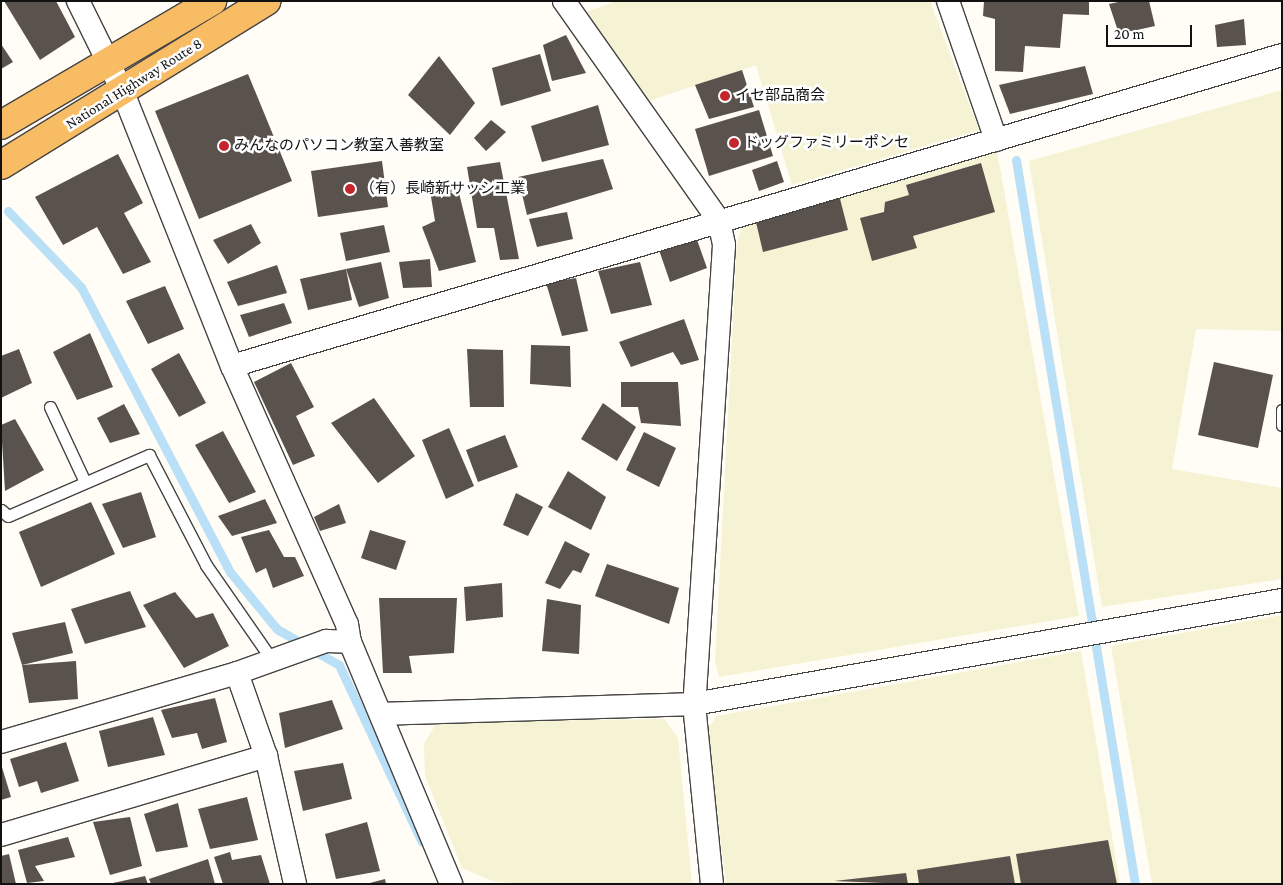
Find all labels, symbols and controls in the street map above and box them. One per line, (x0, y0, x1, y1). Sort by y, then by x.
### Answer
scale bar (1108, 15, 1194, 47)
text: 20 m (1114, 26, 1145, 42)
street label: National Highway Route 8 (63, 35, 205, 133)
place label: イセ部品商会 (735, 87, 825, 105)
marker: イセ部品商会 (719, 90, 731, 102)
place label: ドッグファミリーポンセ (744, 134, 909, 152)
place label: みんなのパソコン教室入善教室 (234, 137, 444, 155)
marker: ドッグファミリーポンセ (728, 137, 740, 149)
marker: みんなのパソコン教室入善教室 (218, 140, 230, 152)
place label: （有）長崎新サッシ工業 (360, 180, 525, 198)
marker: （有）長崎新サッシ工業 (344, 183, 356, 195)

